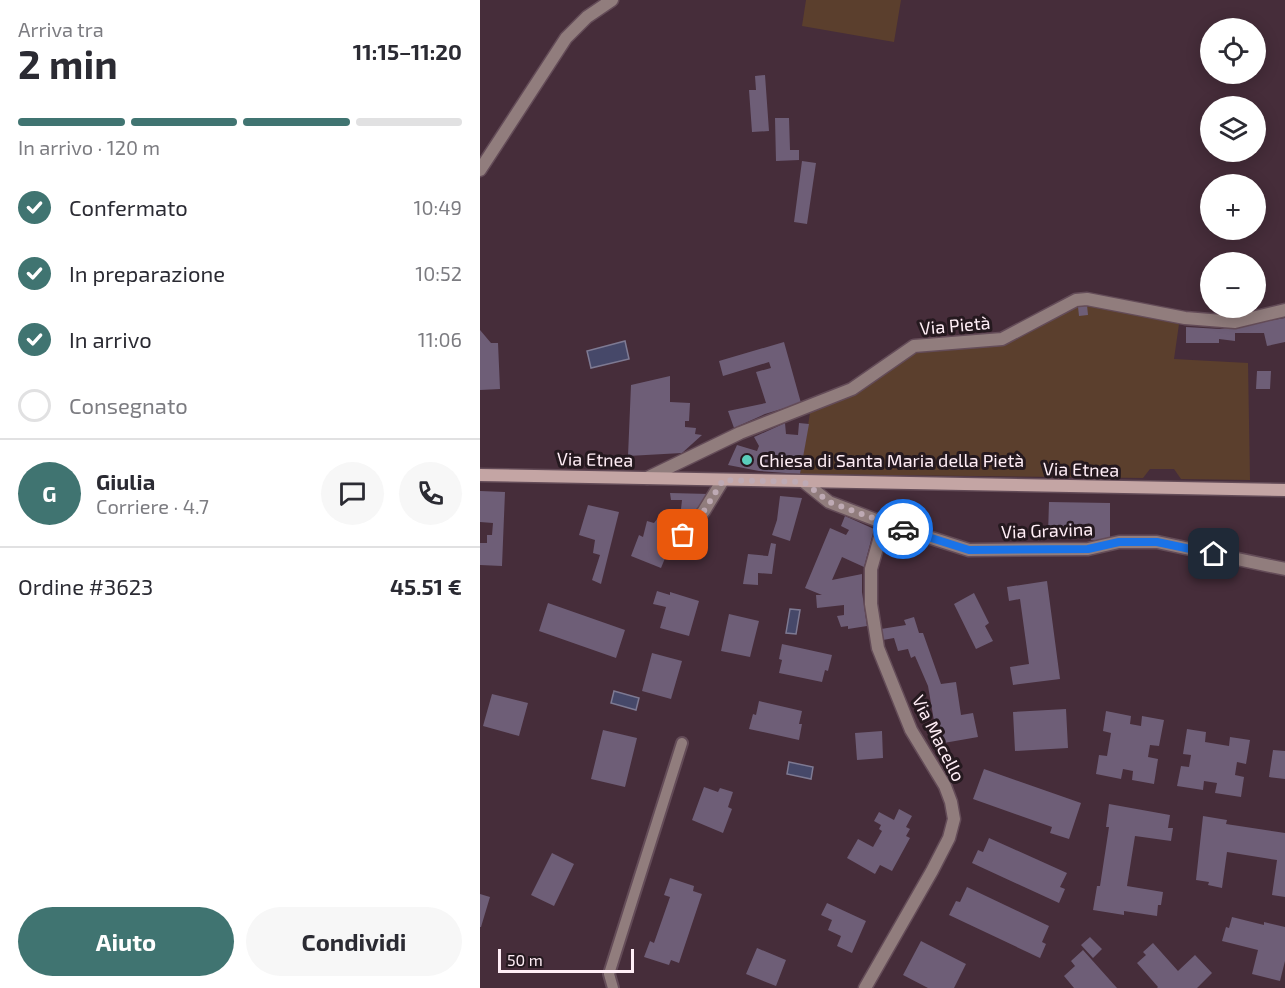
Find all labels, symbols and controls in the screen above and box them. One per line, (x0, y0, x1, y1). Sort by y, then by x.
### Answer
text: Arriva tra (18, 17, 104, 41)
map controls (1200, 18, 1266, 318)
button: locate (1200, 18, 1266, 84)
text: 11:15–11:20 (353, 38, 462, 64)
text: 2 min (18, 40, 118, 87)
button: layers (1200, 96, 1266, 162)
text: In arrivo · 120 m (18, 135, 160, 159)
button: + (1200, 174, 1266, 240)
icon: check (18, 191, 51, 224)
text: Confermato (69, 194, 188, 220)
text: 10:49 (414, 195, 462, 219)
button: − (1200, 252, 1266, 318)
icon: check (18, 257, 51, 290)
text: In preparazione (69, 260, 225, 286)
text: 10:52 (415, 261, 462, 285)
street label: Via Pietà (919, 311, 991, 339)
icon: check (18, 323, 51, 356)
text: In arrivo (69, 326, 152, 352)
text: 11:06 (418, 327, 462, 351)
text: Consegnato (69, 392, 188, 418)
street label: Via Etnea (557, 447, 633, 471)
place label: Chiesa di Santa Maria della Pietà (759, 449, 1024, 471)
marker: Chiesa di Santa Maria della Pietà (740, 453, 754, 467)
street label: Via Etnea (1043, 457, 1119, 481)
button: chat (321, 462, 384, 525)
button: phone (399, 462, 462, 525)
text: Giulia (96, 468, 155, 494)
text: G (42, 480, 57, 506)
text: Corriere · 4.7 (96, 494, 209, 518)
courier (873, 499, 933, 559)
pin (657, 509, 708, 560)
icon: car (887, 513, 920, 546)
street label: Via Gravina (1001, 517, 1093, 543)
icon: bag (666, 518, 699, 551)
pin (1188, 528, 1239, 579)
icon: home (1197, 537, 1230, 570)
text: Ordine #3623 (18, 573, 153, 599)
text: 45.51 € (390, 573, 462, 599)
street label: Via Macello (908, 691, 970, 785)
button: Aiuto (18, 907, 234, 976)
button: Condividi (246, 907, 462, 976)
scale bar (498, 946, 634, 974)
text: 50 m (507, 950, 543, 969)

